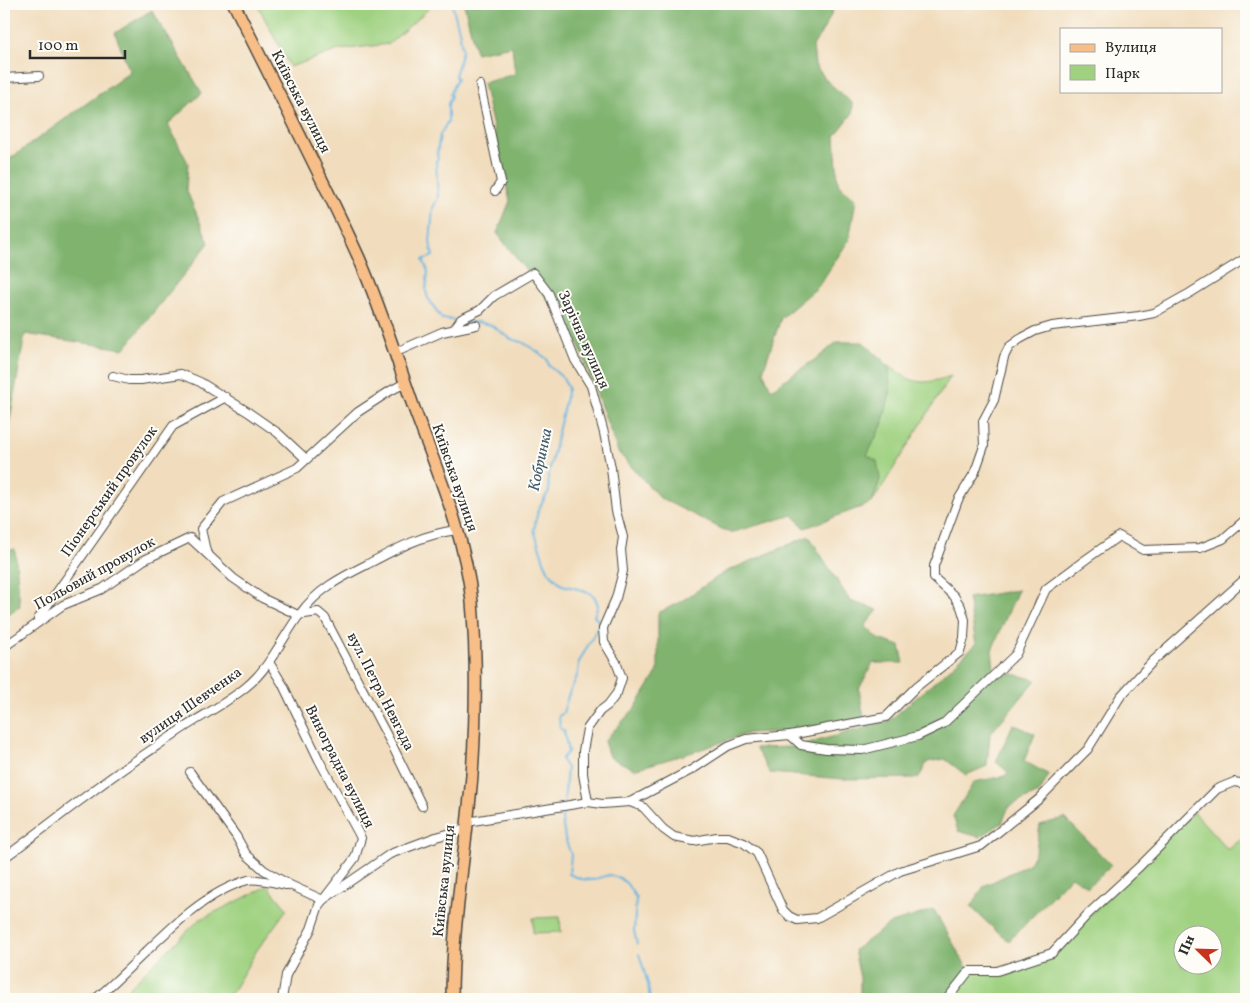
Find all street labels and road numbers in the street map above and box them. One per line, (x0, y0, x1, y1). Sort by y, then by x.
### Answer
street label: Київська вулиця (265, 47, 335, 157)
street label: Зарічна вулиця (552, 287, 614, 393)
street label: Київська вулиця (426, 421, 482, 535)
street label: Піонерський провулок (57, 422, 163, 562)
street label: Польовий провулок (31, 532, 159, 616)
street label: вул. Петра Невгада (341, 629, 419, 755)
street label: вулиця Шевченка (135, 663, 247, 749)
street label: Виноградна вулиця (299, 702, 379, 832)
street label: Київська вулиця (429, 824, 461, 938)

